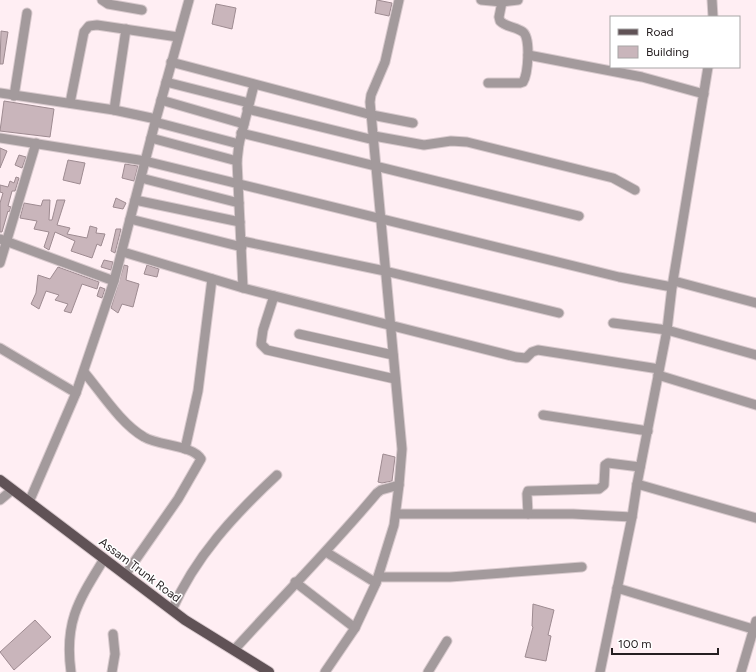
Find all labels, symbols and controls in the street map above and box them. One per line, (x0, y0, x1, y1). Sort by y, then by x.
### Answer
legend (610, 16, 740, 68)
text: Road (646, 25, 674, 39)
text: Building (646, 45, 689, 59)
street label: Assam Trunk Road (96, 535, 184, 605)
scale bar (612, 630, 718, 656)
text: 100 m (618, 637, 652, 651)

